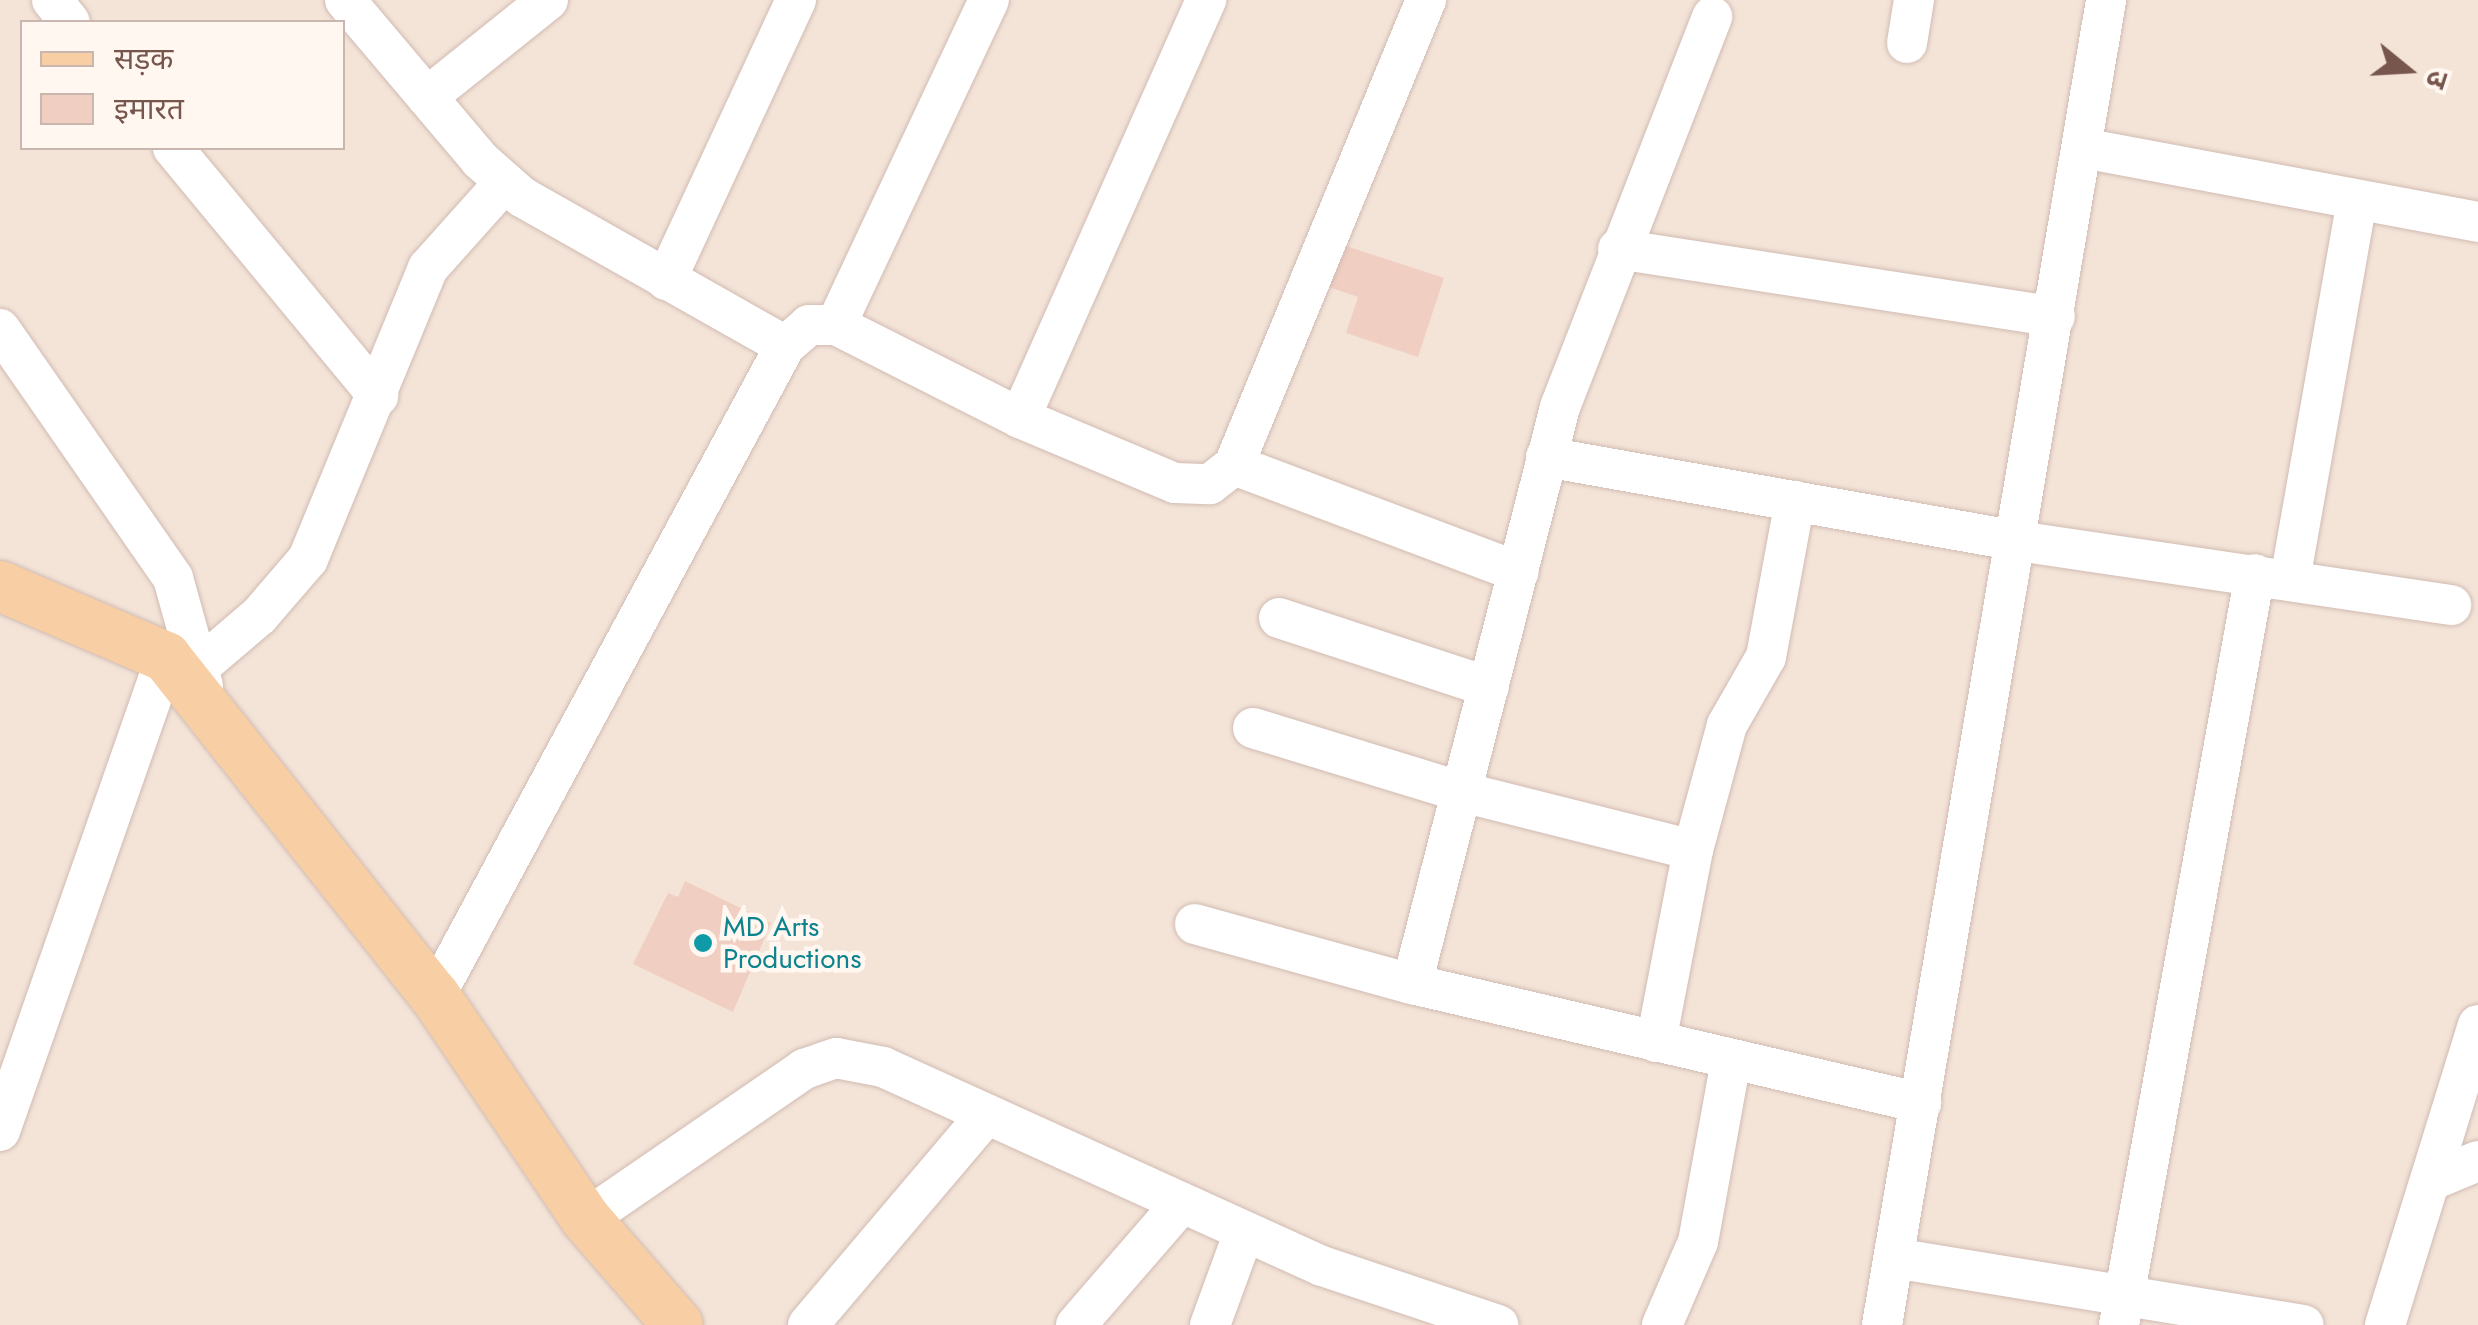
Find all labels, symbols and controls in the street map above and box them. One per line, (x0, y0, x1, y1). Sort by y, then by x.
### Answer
legend (20, 20, 345, 150)
north arrow (2358, 20, 2458, 120)
text: सड़क (114, 37, 173, 80)
text: उ (2415, 65, 2459, 94)
text: इमारत (114, 87, 184, 130)
place label: MD Arts Productions (723, 910, 862, 976)
marker: MD Arts Productions (692, 932, 714, 954)

